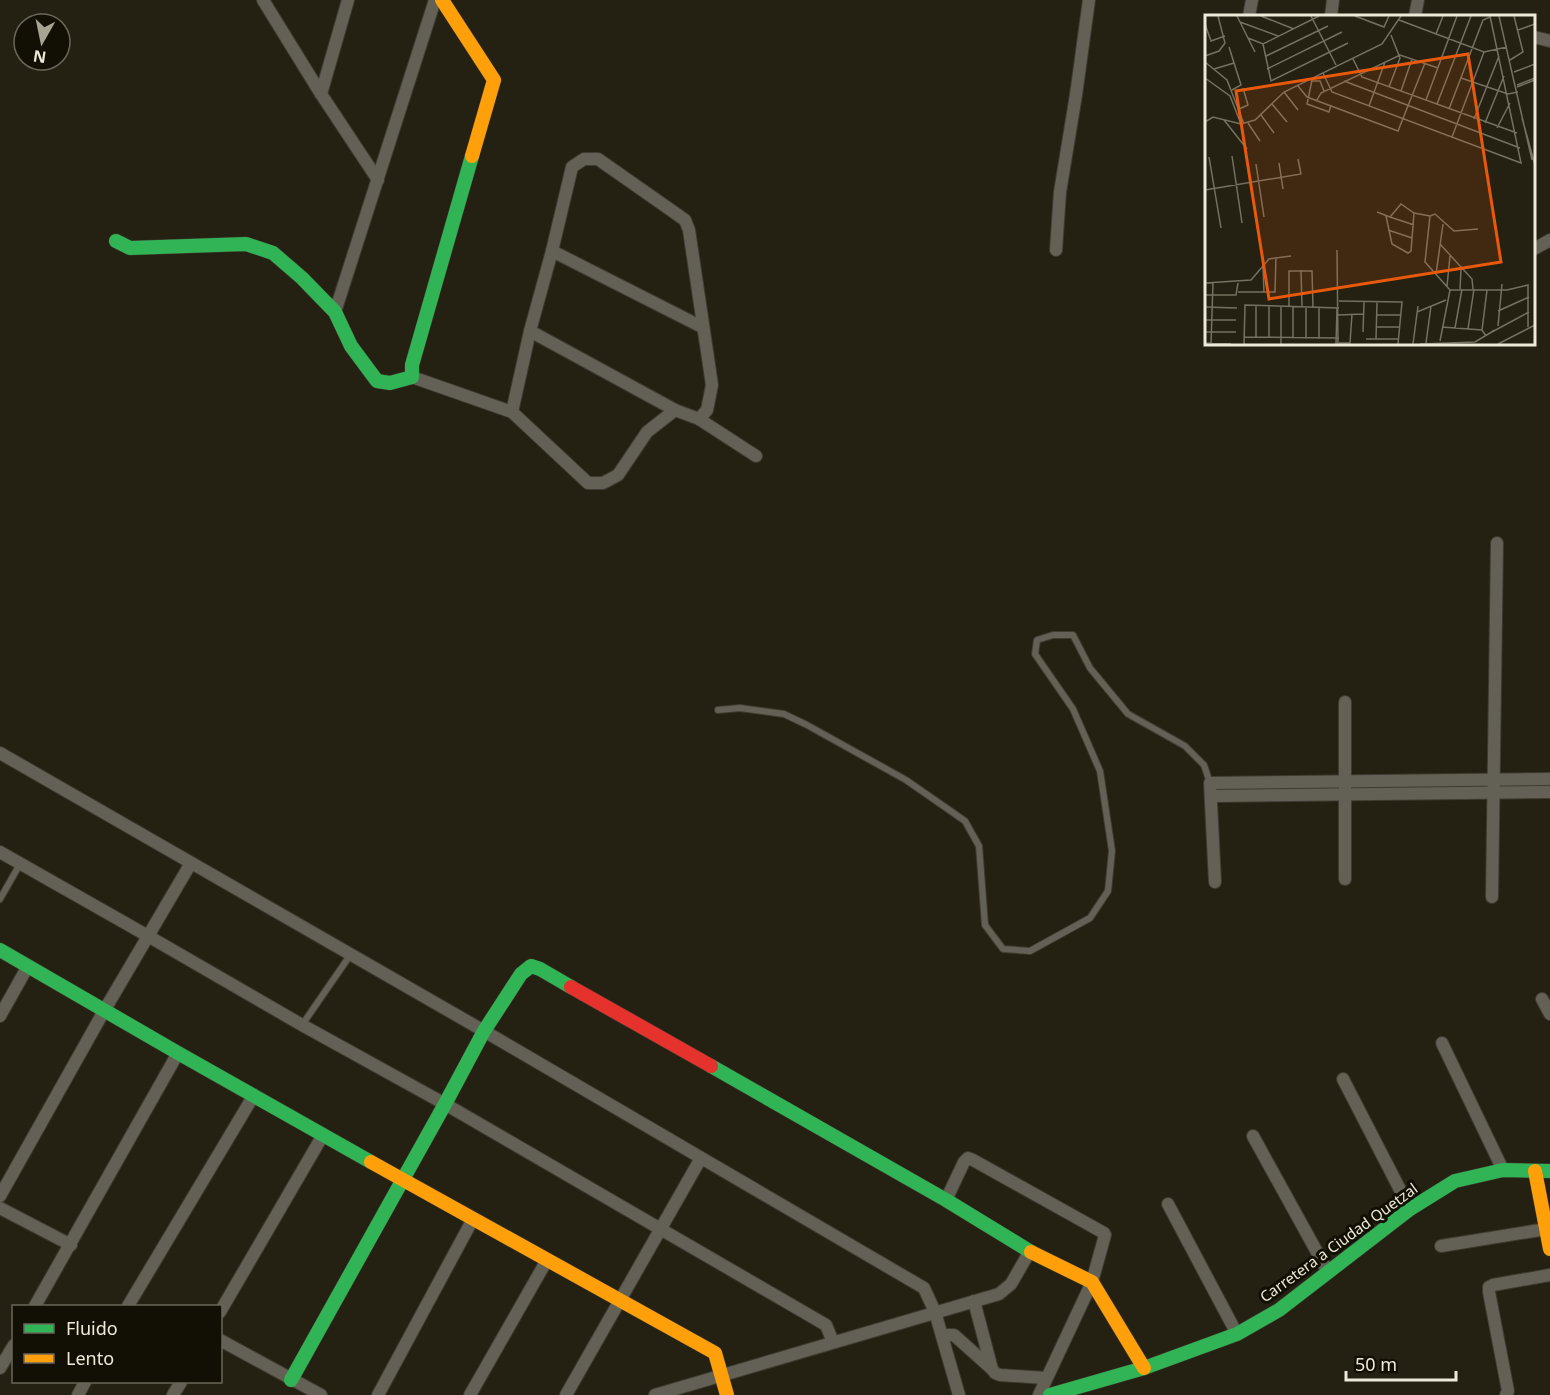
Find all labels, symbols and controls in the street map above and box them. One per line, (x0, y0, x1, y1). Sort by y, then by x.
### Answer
north arrow (12, 12, 72, 72)
inset map (1205, 15, 1535, 345)
text: N (32, 45, 48, 69)
street label: Carretera a Ciudad Quetzal (1256, 1178, 1421, 1306)
legend (12, 1305, 222, 1383)
text: Fluido (66, 1316, 118, 1340)
scale bar (1346, 1344, 1456, 1382)
text: Lento (66, 1346, 114, 1370)
text: 50 m (1355, 1352, 1397, 1376)

